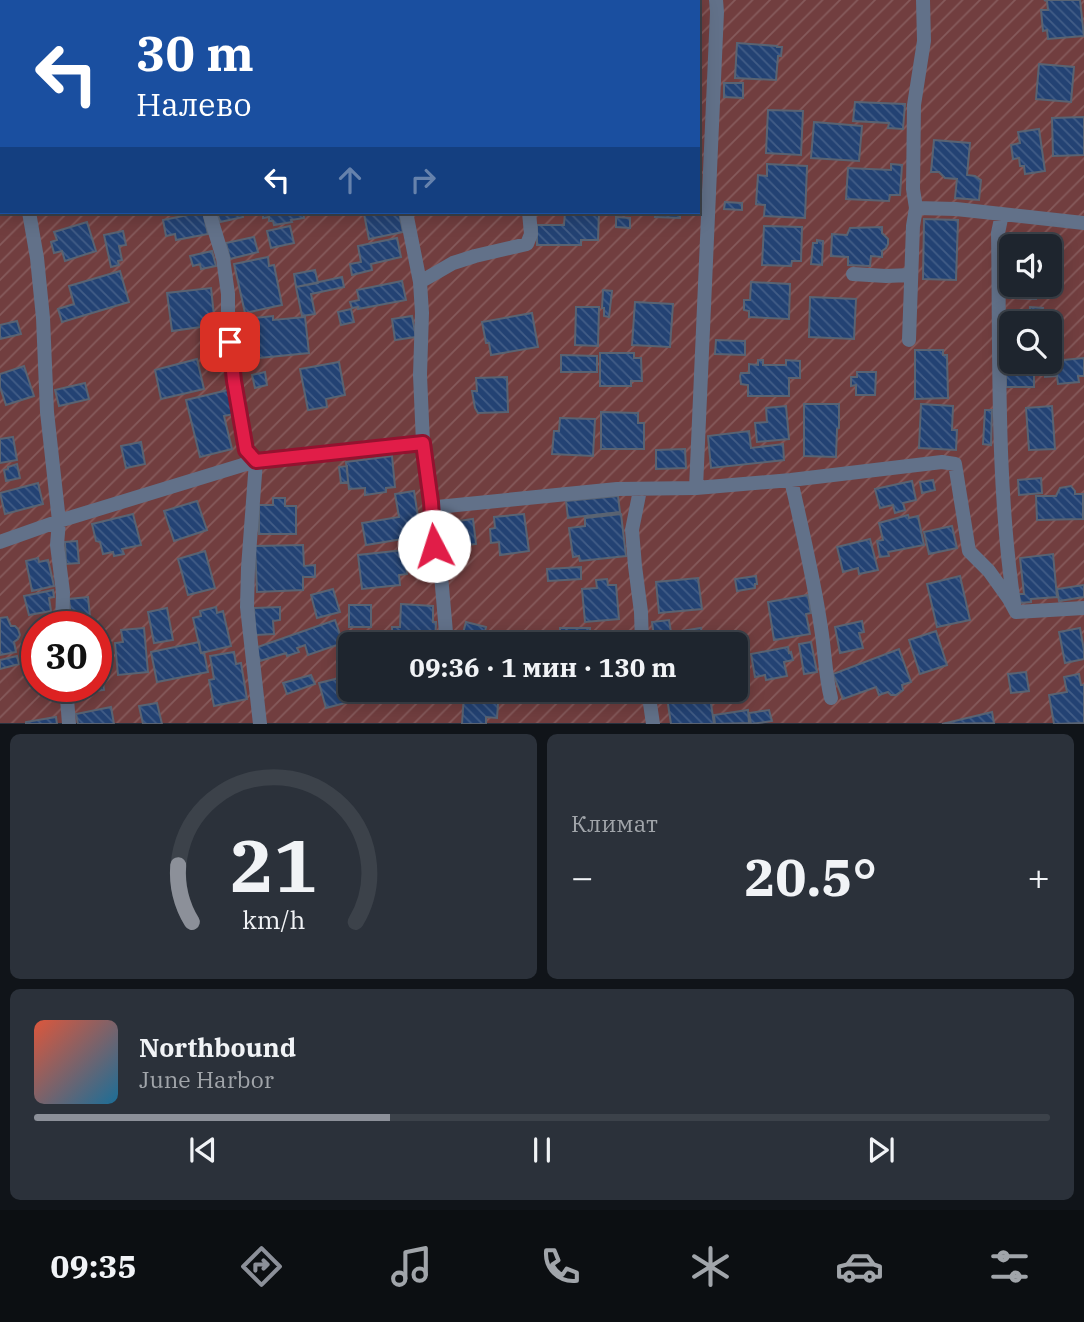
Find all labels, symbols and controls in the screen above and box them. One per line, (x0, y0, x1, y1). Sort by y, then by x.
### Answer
text: 30 m (136, 21, 254, 84)
icon: left (21, 28, 112, 119)
text: Налево (136, 83, 252, 125)
icon: left (258, 161, 296, 199)
icon: ahead (331, 161, 369, 199)
icon: right (404, 161, 442, 199)
map controls (999, 234, 1062, 374)
button: sound (999, 234, 1062, 297)
button: search (999, 311, 1062, 374)
pin (200, 312, 260, 372)
icon: arrive (211, 323, 249, 361)
position arrow (397, 509, 471, 583)
speed limit sign: 30 (21, 611, 112, 702)
text: 09:36 · 1 мин · 130 m (409, 650, 677, 684)
text: Климат (571, 808, 658, 838)
text: 21 (230, 818, 317, 913)
text: 20.5° (744, 843, 877, 910)
text: − (571, 852, 594, 901)
text: + (1027, 852, 1050, 901)
text: km/h (242, 903, 305, 936)
text: Northbound (139, 1030, 296, 1064)
text: June Harbor (139, 1064, 274, 1094)
icon: previous (184, 1131, 222, 1169)
icon: pause (523, 1131, 561, 1169)
icon: next (862, 1131, 900, 1169)
icon: directions (237, 1242, 286, 1291)
icon: music (387, 1242, 436, 1291)
icon: phone (536, 1242, 585, 1291)
icon: climate (686, 1242, 735, 1291)
icon: car (835, 1242, 884, 1291)
icon: filters (985, 1242, 1034, 1291)
text: 09:35 (50, 1245, 137, 1287)

